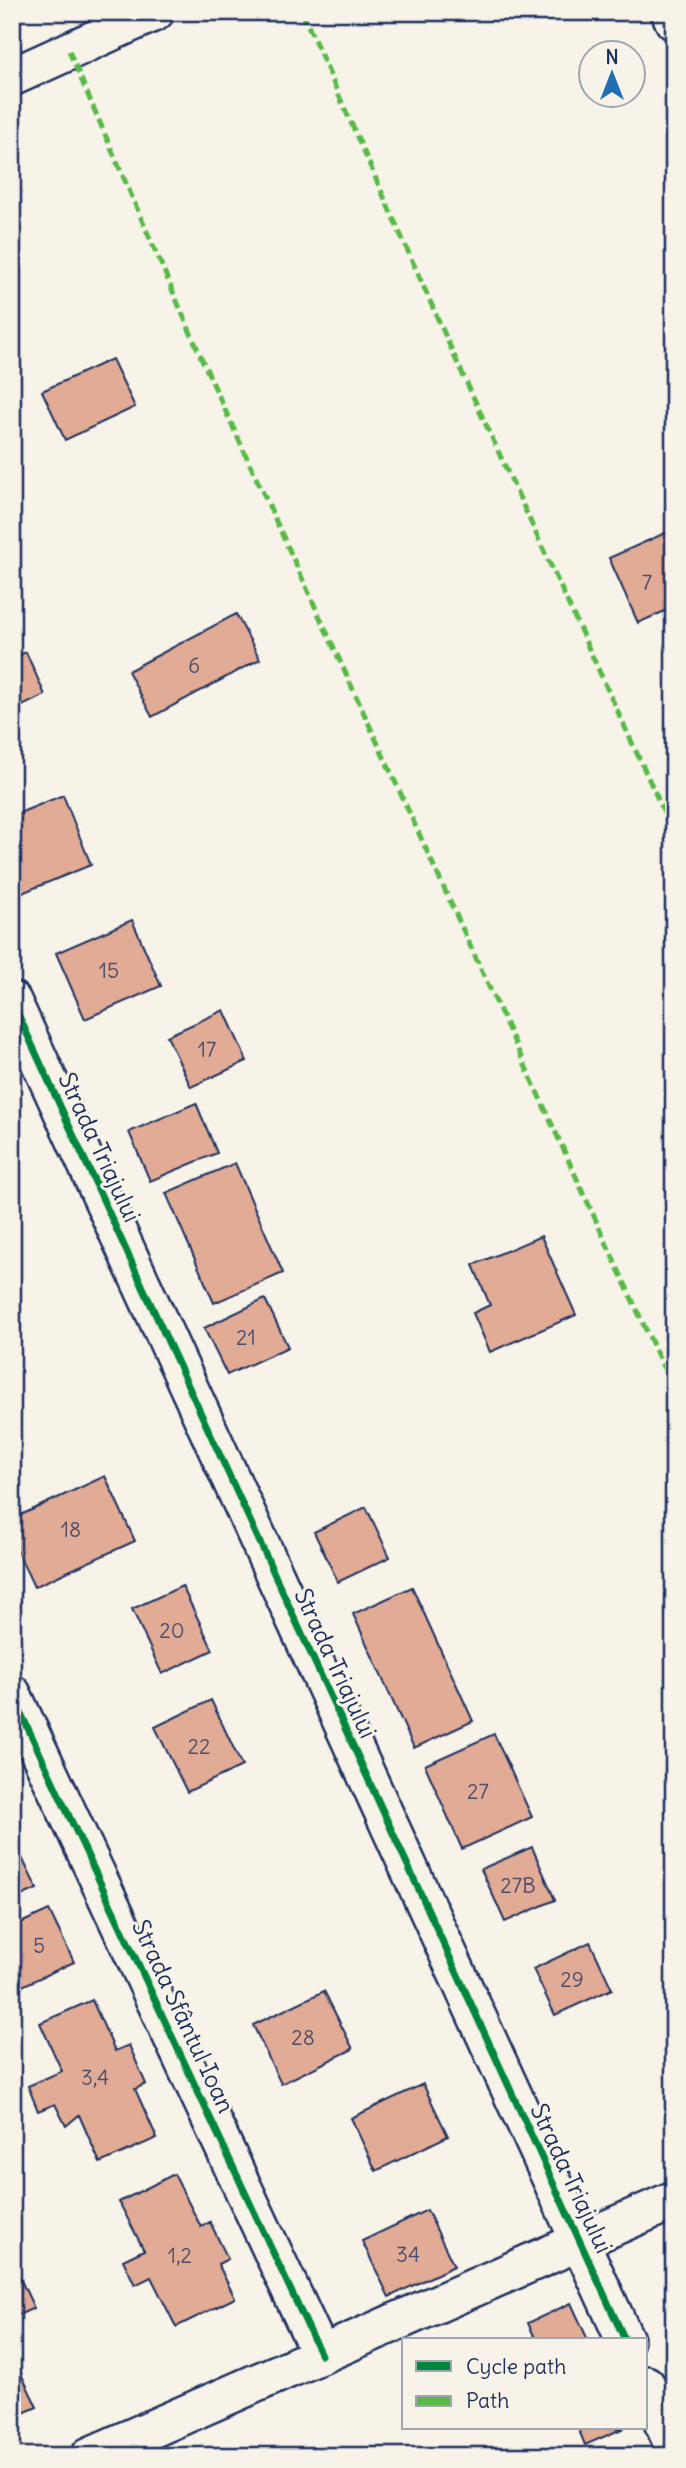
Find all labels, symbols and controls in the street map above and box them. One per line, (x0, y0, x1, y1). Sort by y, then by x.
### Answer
north arrow (578, 38, 648, 108)
text: N (605, 45, 619, 69)
house number: 7 (642, 569, 652, 596)
house number: 6 (188, 652, 200, 679)
house number: 15 (99, 957, 119, 984)
house number: 17 (198, 1036, 216, 1063)
street label: Strada Triajului (52, 1067, 148, 1227)
house number: 21 (236, 1324, 256, 1351)
house number: 18 (61, 1516, 81, 1543)
street label: Strada Triajului (288, 1583, 384, 1743)
house number: 20 (159, 1617, 185, 1644)
house number: 22 (187, 1733, 211, 1760)
house number: 27 (467, 1778, 489, 1805)
house number: 27B (500, 1872, 536, 1899)
street label: Strada Sfântul Ioan (126, 1915, 242, 2117)
house number: 5 (33, 1932, 45, 1959)
house number: 29 (560, 1966, 584, 1993)
house number: 28 (291, 2024, 315, 2051)
house number: 3,4 (81, 2064, 109, 2091)
street label: Strada Triajului (524, 2098, 620, 2258)
house number: 34 (396, 2241, 420, 2268)
house number: 1,2 (168, 2242, 192, 2269)
legend (402, 2338, 648, 2430)
text: Cycle path (466, 2353, 566, 2380)
text: Path (466, 2387, 509, 2414)

